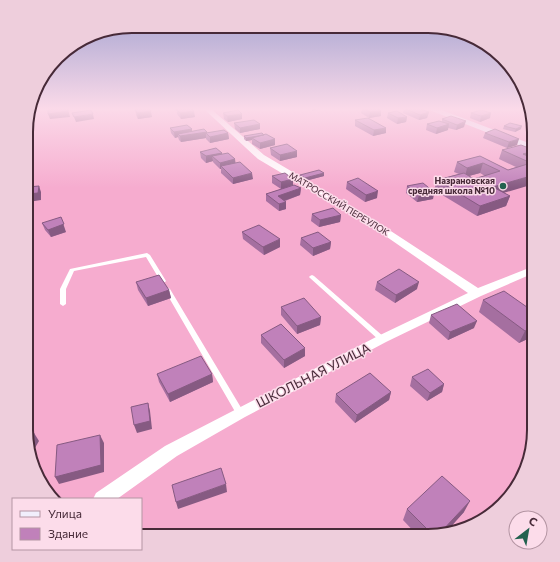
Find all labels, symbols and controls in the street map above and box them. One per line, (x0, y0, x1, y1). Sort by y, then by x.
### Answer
street label: МАТРОССКИЙ ПЕРЕУЛОК (287, 168, 392, 238)
place label: Назрановская средняя школа №10 (408, 175, 495, 196)
marker: Назрановская средняя школа №10 (498, 181, 508, 191)
street label: ШКОЛЬНАЯ УЛИЦА (253, 339, 373, 411)
legend (12, 498, 142, 550)
text: Улица (48, 506, 82, 520)
north arrow (508, 510, 548, 550)
text: С (527, 513, 540, 529)
text: Здание (48, 526, 88, 540)

